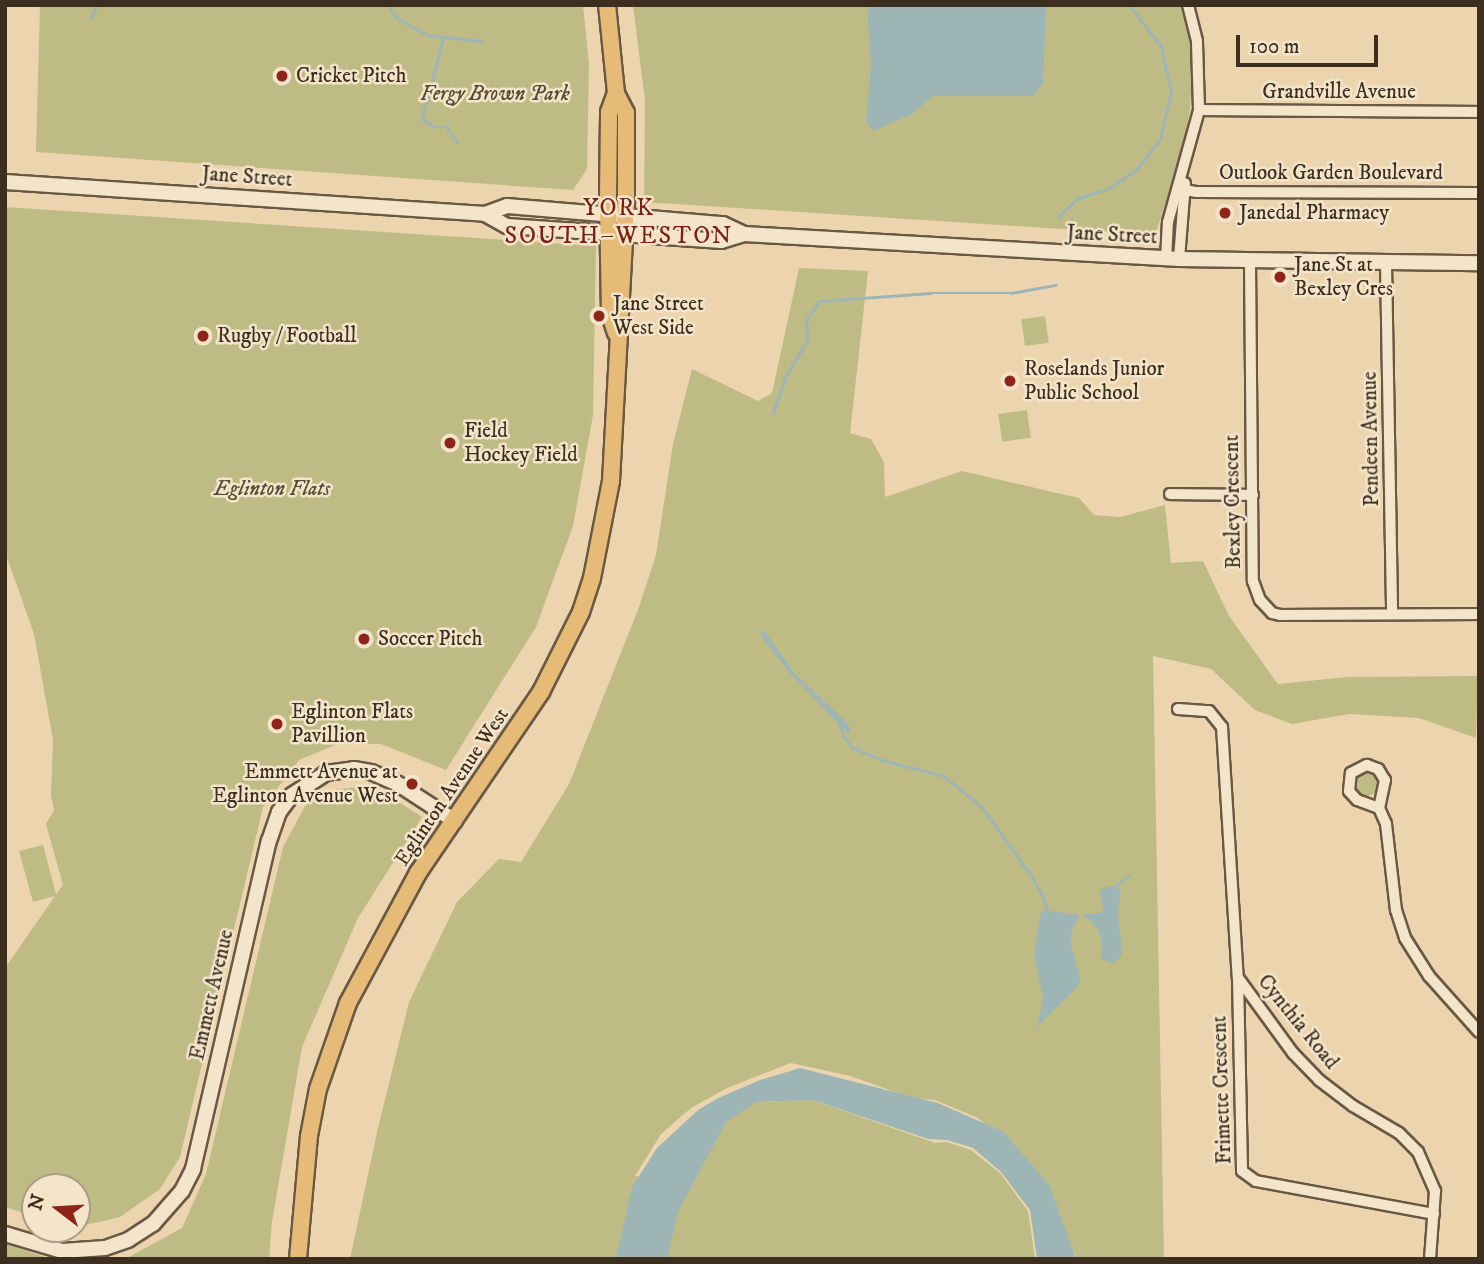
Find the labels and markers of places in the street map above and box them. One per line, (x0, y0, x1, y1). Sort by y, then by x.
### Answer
place label: Cricket Pitch (296, 63, 407, 89)
marker: Cricket Pitch (274, 68, 290, 84)
place label: Janedal Pharmacy (1239, 200, 1389, 226)
marker: Janedal Pharmacy (1217, 205, 1233, 221)
place label: Jane St at Bexley Cres (1294, 252, 1393, 302)
marker: Jane St at Bexley Cres (1272, 269, 1288, 285)
place label: Jane Street West Side (613, 291, 704, 341)
marker: Jane Street West Side (591, 308, 607, 324)
place label: Rugby / Football (217, 323, 357, 349)
marker: Rugby / Football (195, 328, 211, 344)
place label: Roselands Junior Public School (1024, 356, 1164, 406)
marker: Roselands Junior Public School (1002, 373, 1018, 389)
place label: Field Hockey Field (464, 418, 578, 468)
marker: Field Hockey Field (442, 435, 458, 451)
place label: Soccer Pitch (378, 626, 483, 652)
marker: Soccer Pitch (356, 631, 372, 647)
place label: Eglinton Flats Pavillion (291, 699, 413, 749)
marker: Eglinton Flats Pavillion (269, 716, 285, 732)
place label: Emmett Avenue at Eglinton Avenue West (212, 759, 398, 809)
marker: Emmett Avenue at Eglinton Avenue West (404, 776, 420, 792)

